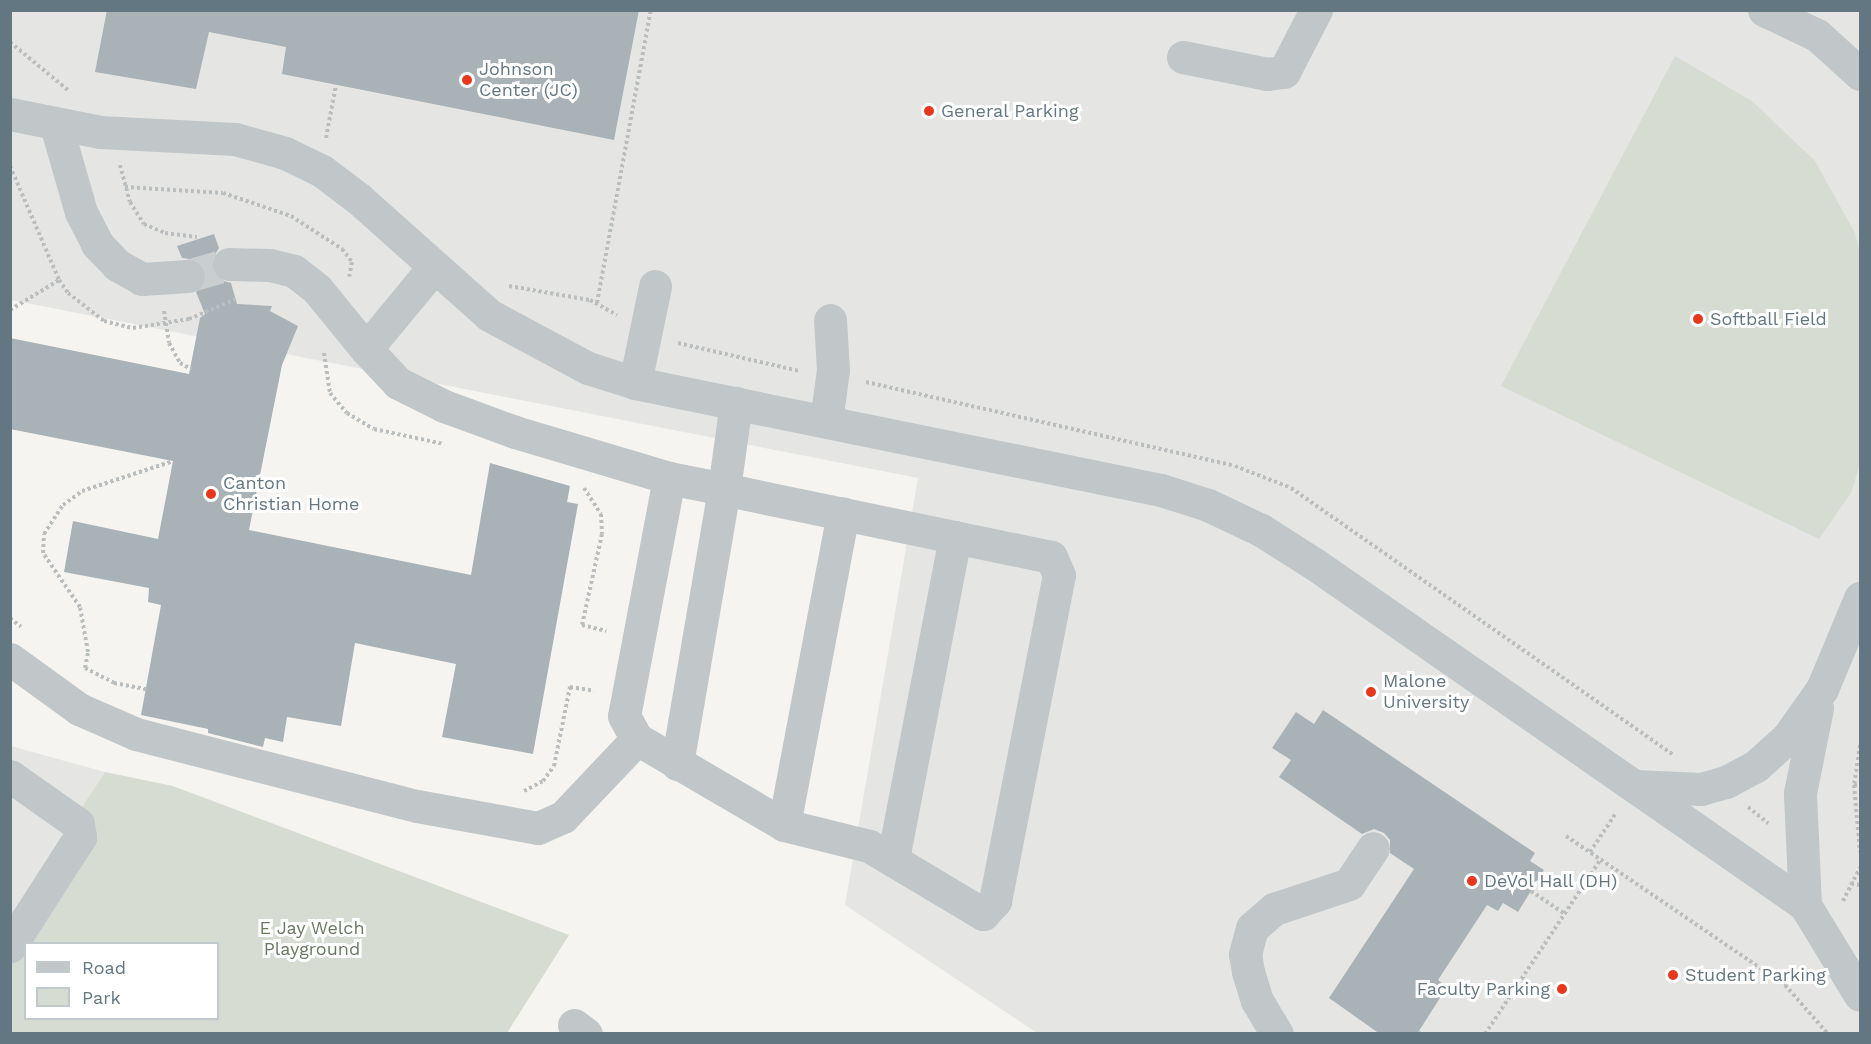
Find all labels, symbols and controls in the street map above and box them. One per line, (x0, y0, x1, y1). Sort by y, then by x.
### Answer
place label: Johnson Center (JC) (479, 59, 578, 101)
marker: Johnson Center (JC) (460, 73, 474, 87)
place label: General Parking (941, 100, 1079, 122)
marker: General Parking (922, 104, 936, 118)
place label: Softball Field (1710, 308, 1827, 330)
marker: Softball Field (1691, 312, 1705, 326)
place label: Canton Christian Home (223, 473, 359, 516)
marker: Canton Christian Home (204, 487, 218, 501)
place label: Malone University (1383, 671, 1469, 714)
marker: Malone University (1364, 685, 1378, 699)
place label: DeVol Hall (DH) (1484, 870, 1619, 892)
marker: DeVol Hall (DH) (1465, 874, 1479, 888)
park label: E Jay Welch Playground (259, 918, 365, 960)
legend (24, 942, 219, 1020)
text: Road (82, 957, 126, 978)
place label: Student Parking (1685, 964, 1826, 986)
marker: Student Parking (1666, 968, 1680, 982)
place label: Faculty Parking (1416, 978, 1550, 1000)
marker: Faculty Parking (1555, 982, 1569, 996)
text: Park (82, 987, 121, 1008)

